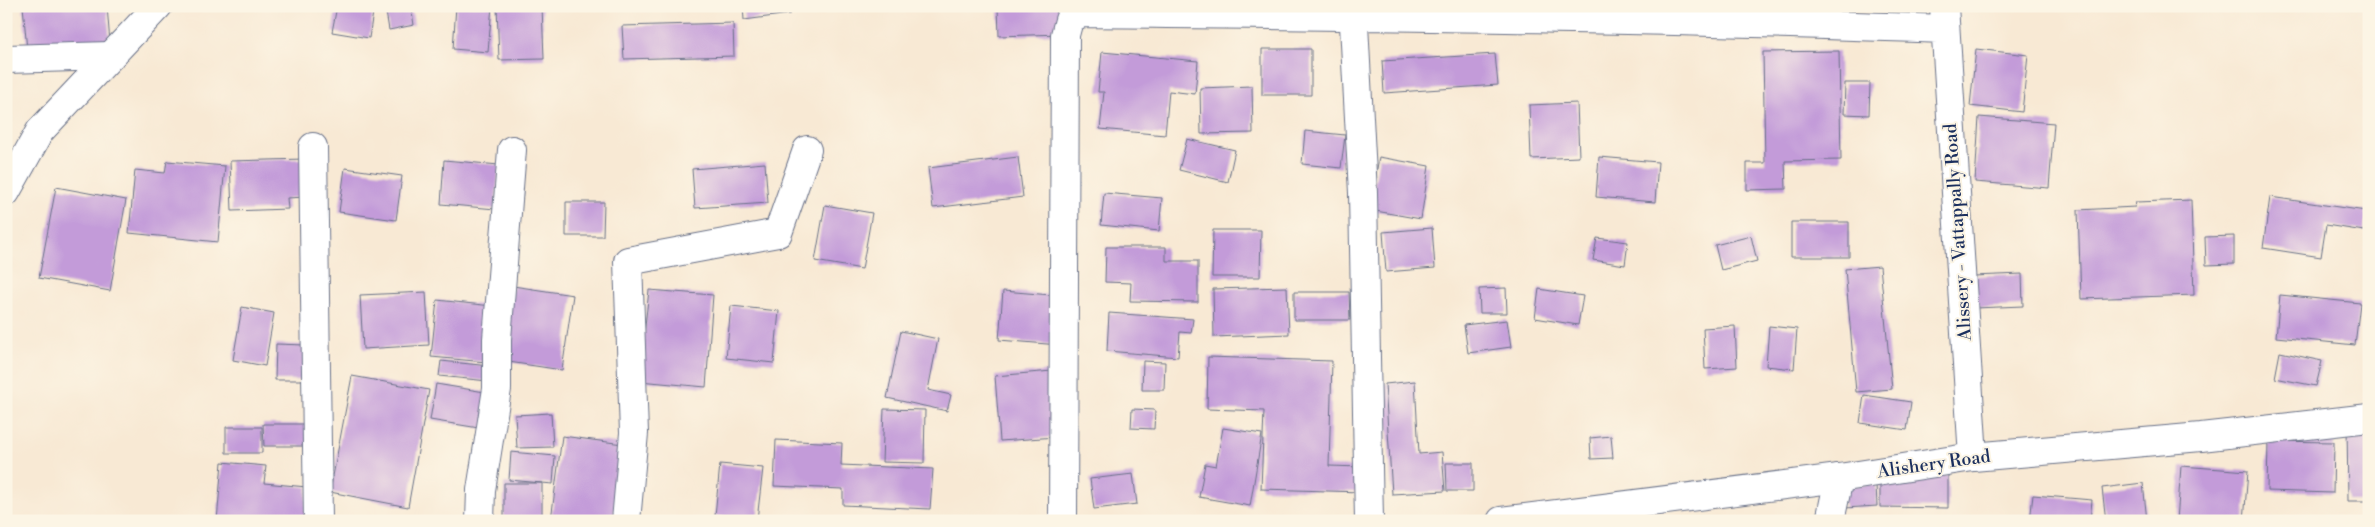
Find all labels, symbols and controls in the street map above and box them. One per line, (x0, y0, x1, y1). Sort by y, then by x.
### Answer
street label: Alissery - Vattappally Road (1939, 122, 1977, 342)
street label: Alishery Road (1875, 445, 1993, 483)

